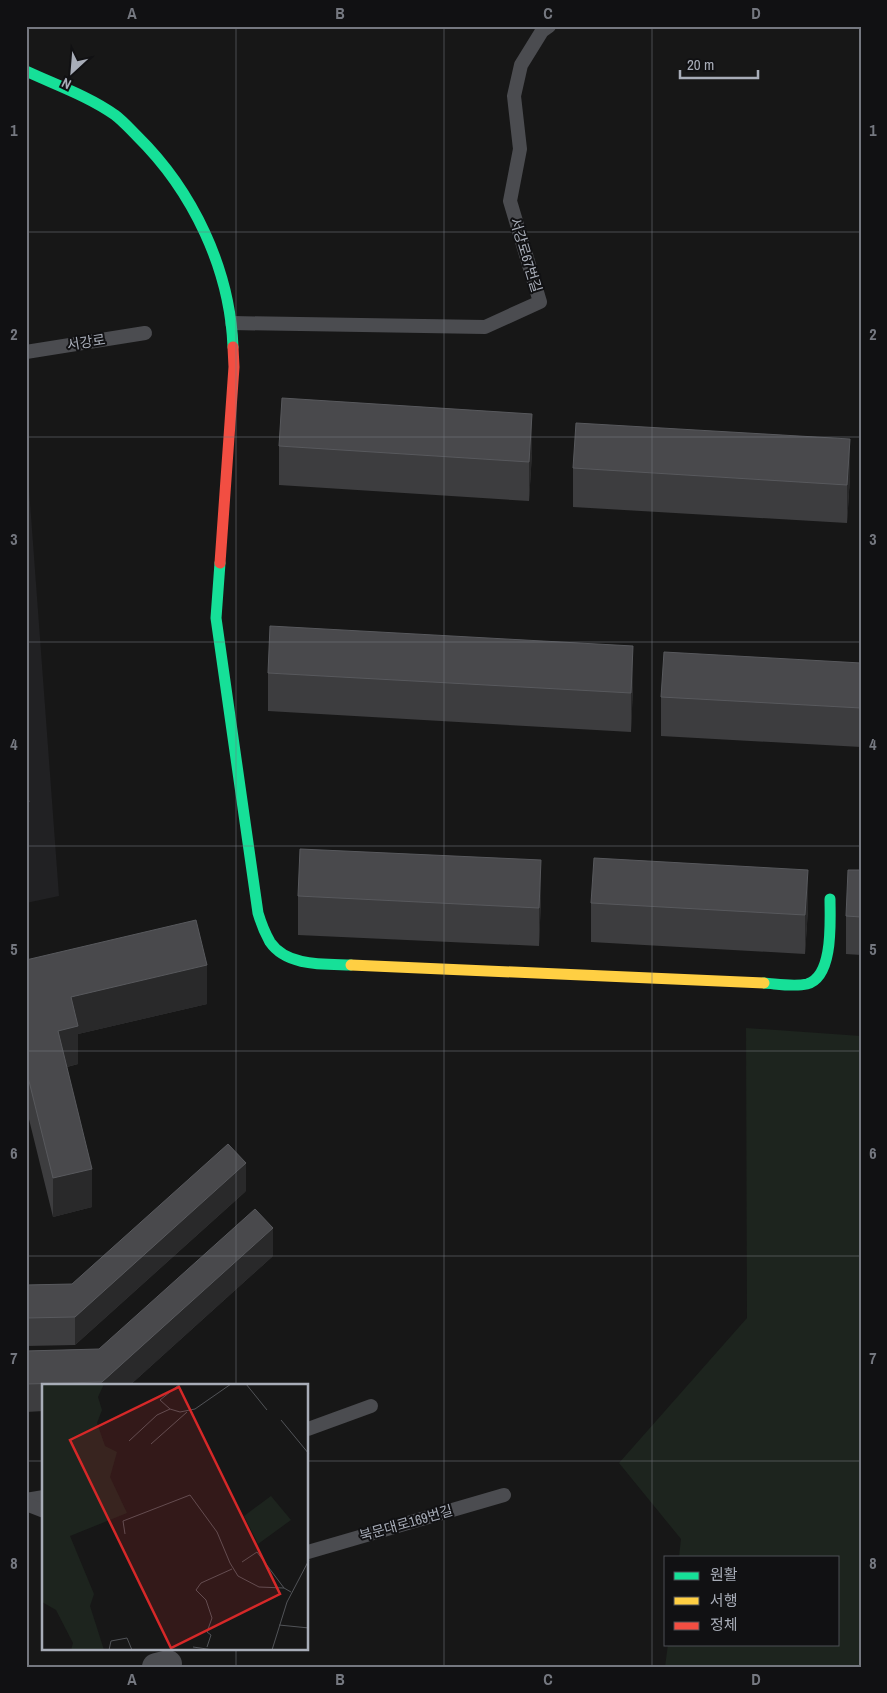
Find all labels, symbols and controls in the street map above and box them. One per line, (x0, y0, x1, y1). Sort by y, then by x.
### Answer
text: A (127, 2, 137, 24)
text: B (335, 2, 345, 24)
text: C (543, 2, 553, 24)
text: D (751, 2, 761, 24)
north arrow (48, 48, 98, 98)
scale bar (680, 48, 757, 80)
text: 20 m (687, 54, 714, 75)
text: N (59, 74, 74, 94)
text: 1 (10, 119, 18, 141)
text: 1 (869, 119, 877, 141)
street label: 서강로67번길 (506, 215, 546, 295)
text: 2 (10, 323, 18, 345)
text: 2 (869, 323, 877, 345)
street label: 서강로 (66, 330, 107, 354)
text: 3 (10, 528, 18, 550)
text: 3 (869, 528, 877, 550)
text: 4 (10, 733, 18, 755)
text: 4 (869, 733, 877, 755)
text: 5 (10, 938, 18, 960)
text: 5 (869, 938, 877, 960)
text: 6 (10, 1142, 18, 1164)
text: 6 (869, 1142, 877, 1164)
text: 7 (10, 1347, 18, 1369)
text: 7 (869, 1347, 877, 1369)
inset map (42, 1384, 309, 1650)
street label: 북문대로169번길 (357, 1501, 455, 1545)
text: 8 (10, 1552, 18, 1574)
text: 8 (869, 1552, 877, 1574)
legend (664, 1556, 840, 1646)
text: 원활 (710, 1564, 738, 1585)
text: 서행 (710, 1590, 738, 1611)
text: 정체 (710, 1614, 738, 1635)
text: A (127, 1668, 137, 1690)
text: B (335, 1668, 345, 1690)
text: C (543, 1668, 553, 1690)
text: D (751, 1668, 761, 1690)

